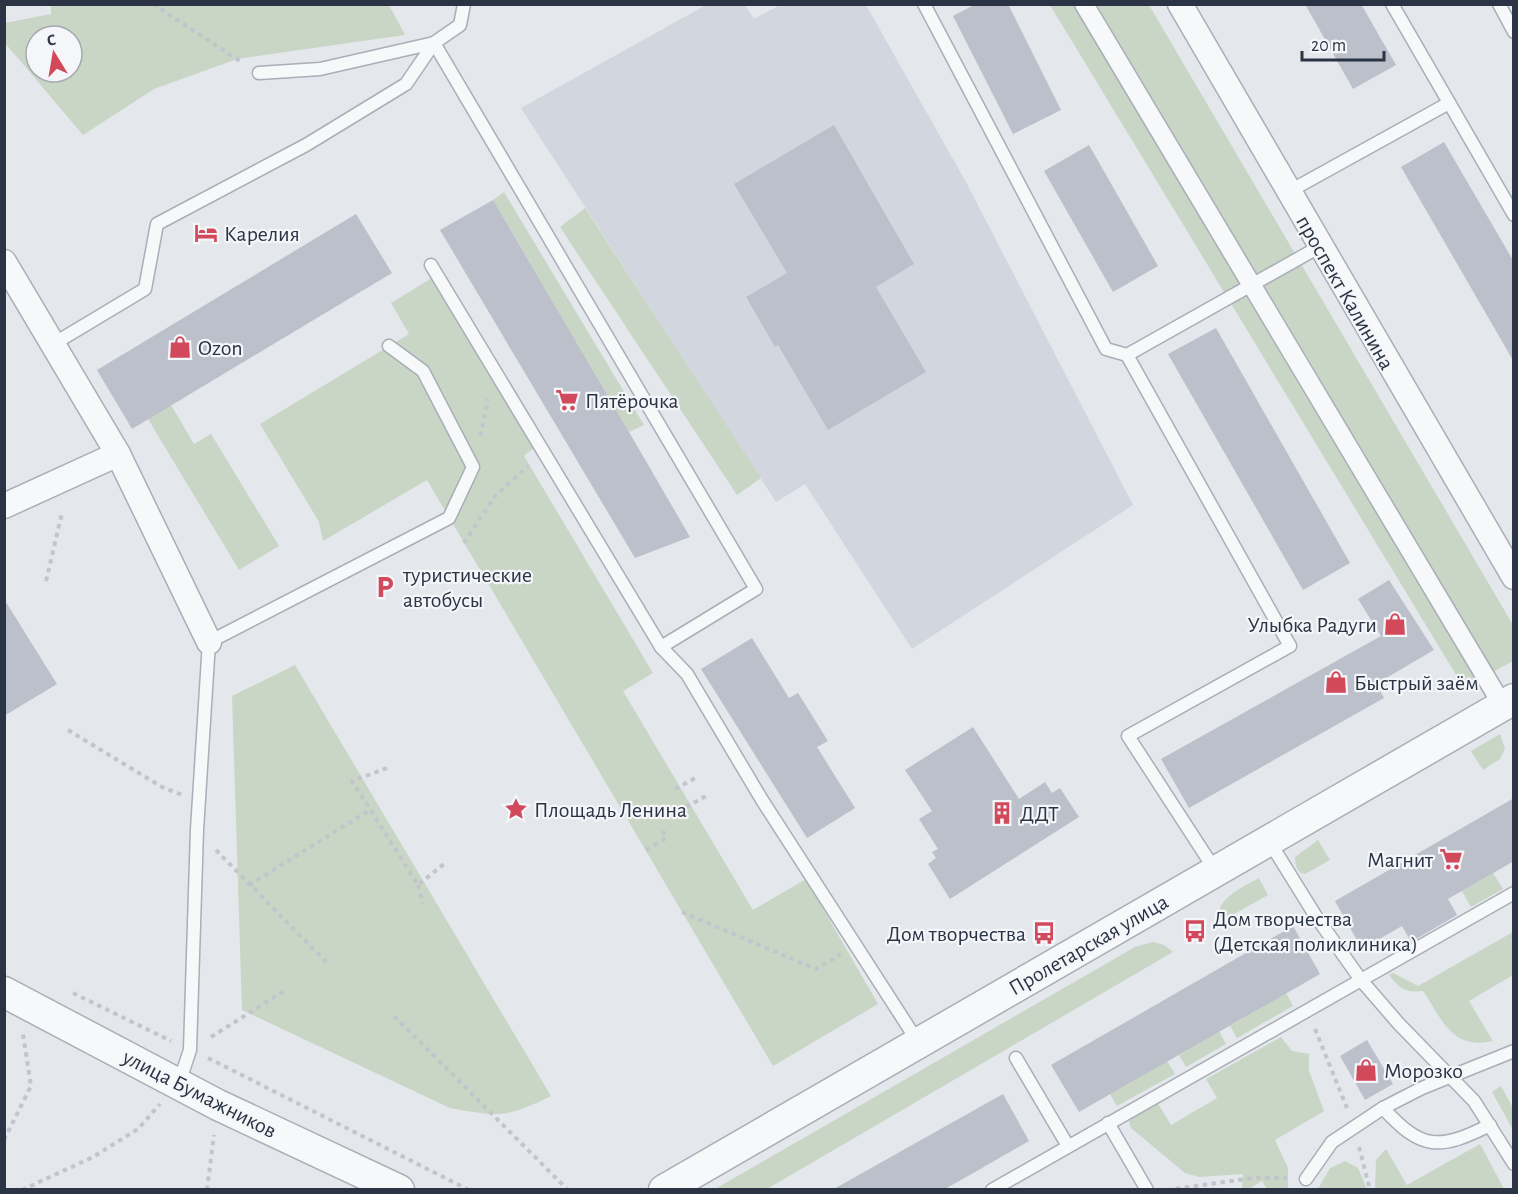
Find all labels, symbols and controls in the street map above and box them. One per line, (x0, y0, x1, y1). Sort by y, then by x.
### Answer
north arrow (24, 24, 84, 84)
scale bar (1302, 24, 1384, 62)
text: С (45, 32, 57, 49)
text: 20 m (1311, 37, 1346, 55)
street label: проспект Калинина (1292, 212, 1398, 373)
hotel icon: Карелия (193, 220, 219, 246)
place label: Карелия (224, 223, 300, 245)
shop icon: Ozon (167, 334, 193, 360)
place label: Ozon (198, 337, 243, 359)
supermarket icon: Пятёрочка (554, 387, 580, 413)
place label: Пятёрочка (585, 390, 679, 412)
place label: туристические автобусы (402, 564, 532, 611)
parking icon: туристические автобусы (372, 574, 398, 600)
shop icon: Улыбка Радуги (1382, 611, 1408, 637)
place label: Улыбка Радуги (1248, 614, 1377, 636)
shop icon: Быстрый заём (1323, 669, 1349, 695)
place label: Быстрый заём (1354, 672, 1479, 694)
place icon: Площадь Ленина (503, 796, 529, 822)
place label: Площадь Ленина (534, 799, 687, 821)
building icon: ДДТ (989, 800, 1015, 826)
place label: ДДТ (1020, 803, 1059, 825)
supermarket icon: Магнит (1438, 846, 1464, 872)
place label: Магнит (1367, 849, 1434, 871)
street label: Пролетарская улица (1005, 890, 1172, 999)
place label: Дом творчества (Детская поликлиника) (1213, 908, 1418, 955)
bus stop icon: Дом творчества (Детская поликлиника) (1182, 918, 1208, 944)
bus stop icon: Дом творчества (1031, 920, 1057, 946)
place label: Дом творчества (887, 923, 1026, 945)
street label: улица Бумажников (118, 1045, 280, 1142)
shop icon: Морозко (1353, 1057, 1379, 1083)
place label: Морозко (1384, 1060, 1463, 1082)

